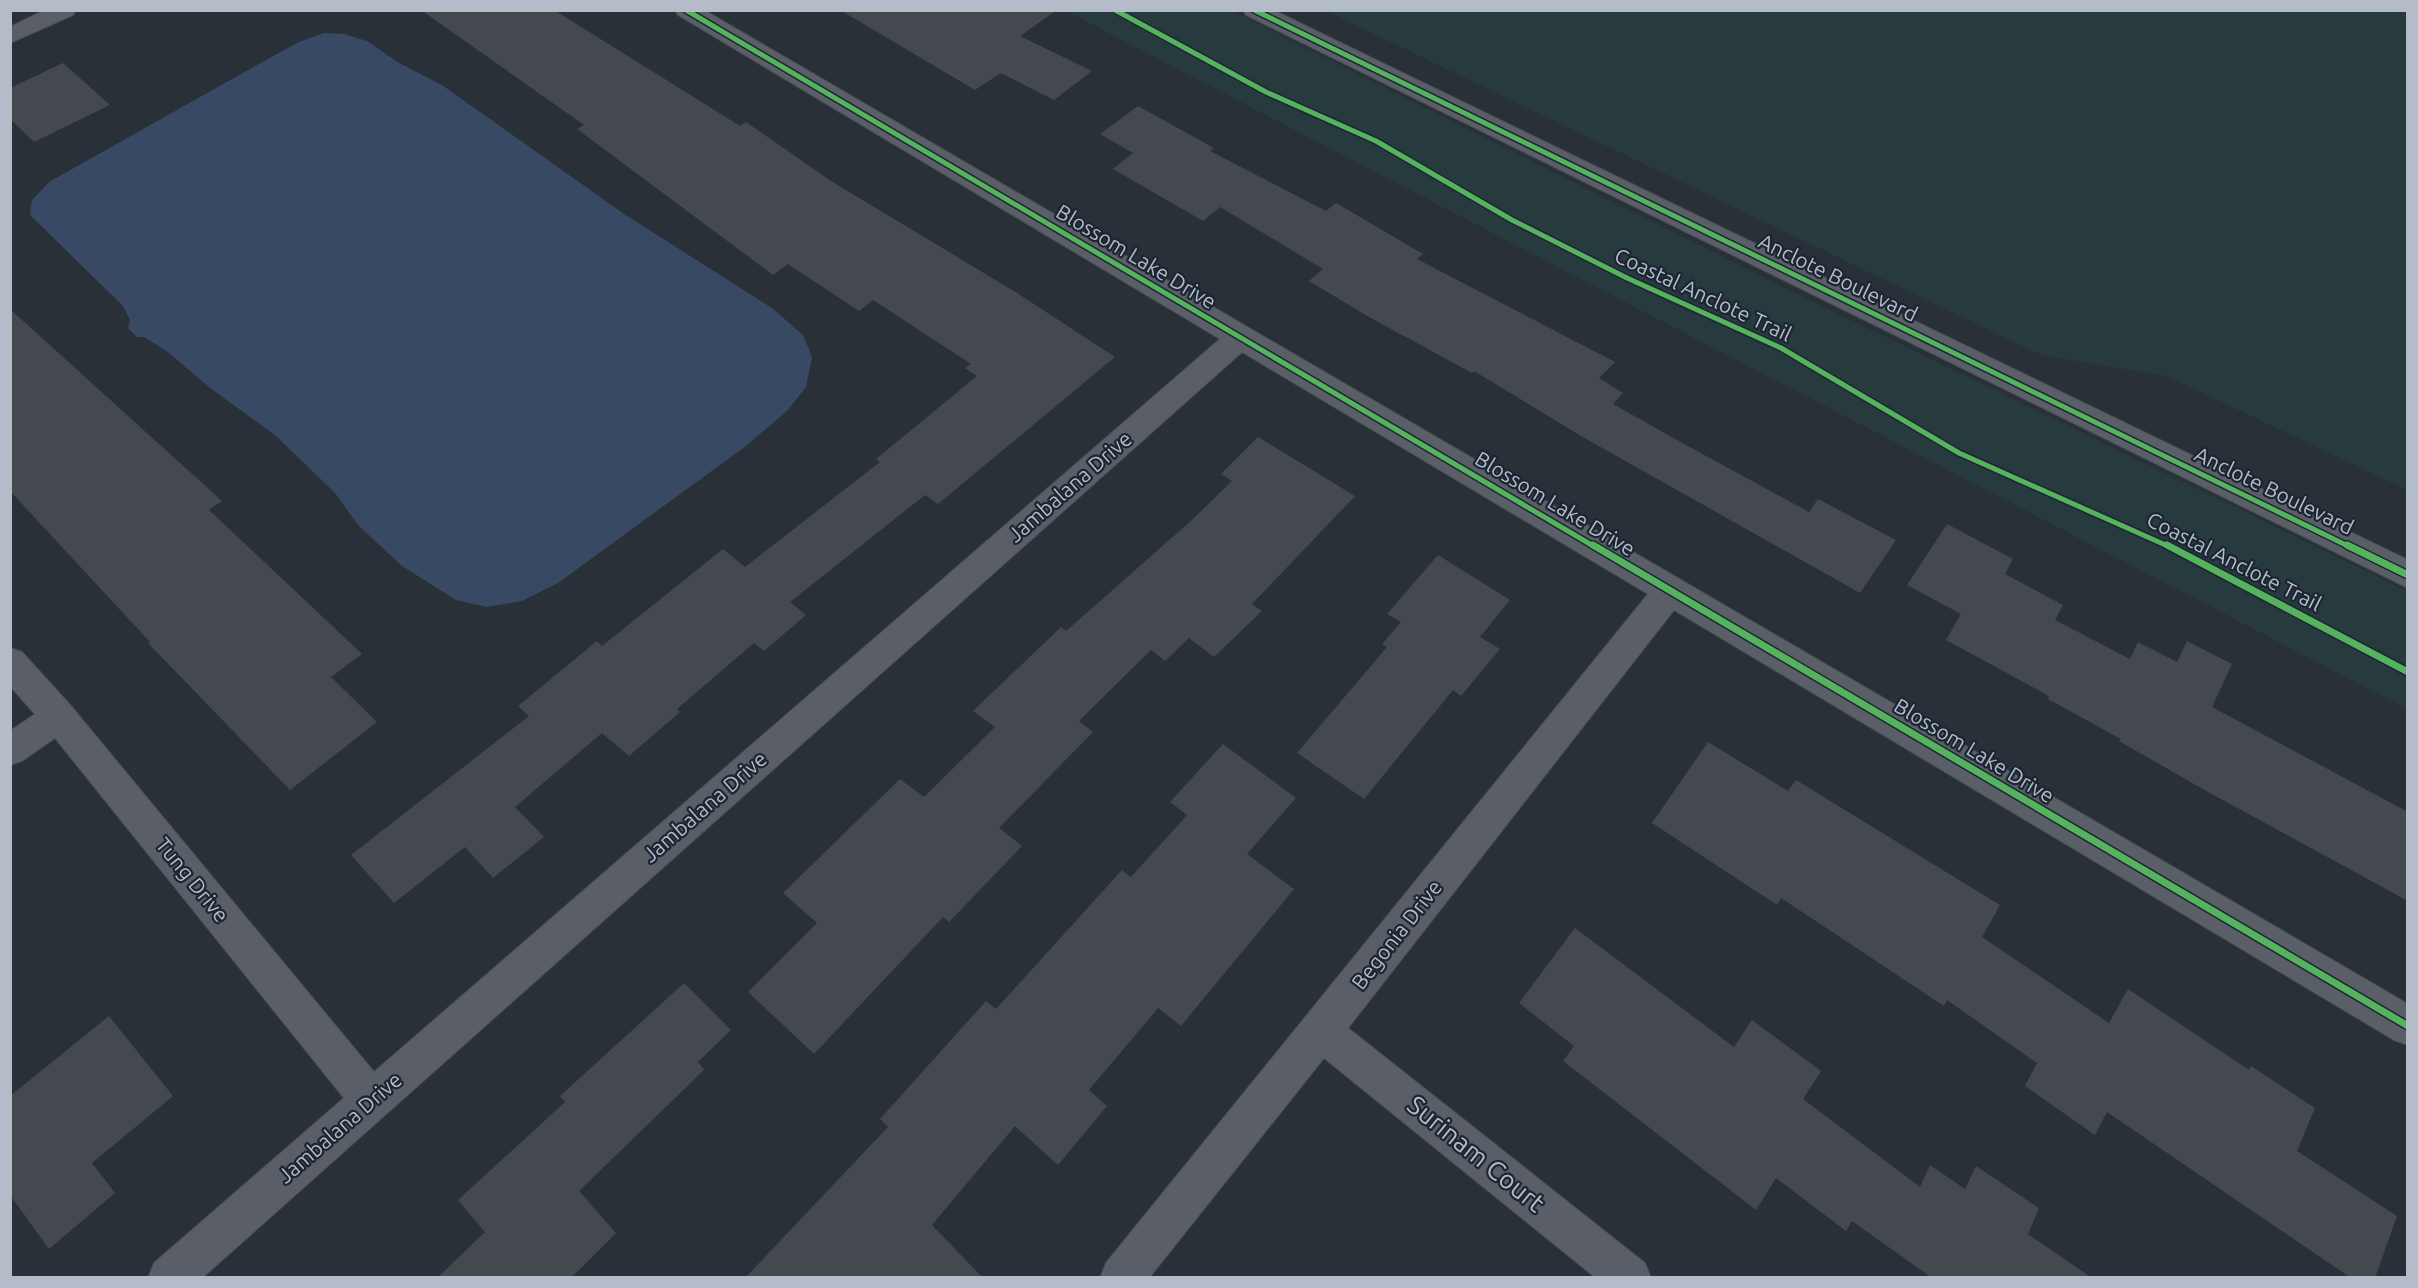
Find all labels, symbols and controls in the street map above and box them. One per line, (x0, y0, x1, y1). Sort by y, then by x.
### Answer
street label: Blossom Lake Drive (1052, 199, 1221, 313)
street label: Anclote Boulevard (1755, 228, 1922, 326)
street label: Coastal Anclote Trail (1611, 243, 1796, 346)
street label: Jambalana Drive (1003, 426, 1136, 546)
street label: Anclote Boulevard (2191, 441, 2358, 539)
street label: Blossom Lake Drive (1471, 446, 1640, 560)
street label: Coastal Anclote Trail (2143, 507, 2326, 615)
street label: Blossom Lake Drive (1890, 693, 2059, 807)
street label: Jambalana Drive (638, 746, 771, 866)
street label: Tung Drive (151, 832, 234, 926)
street label: Begonia Drive (1346, 875, 1446, 994)
street label: Jambalana Drive (273, 1067, 406, 1187)
street label: Surinam Court (1402, 1090, 1550, 1218)

